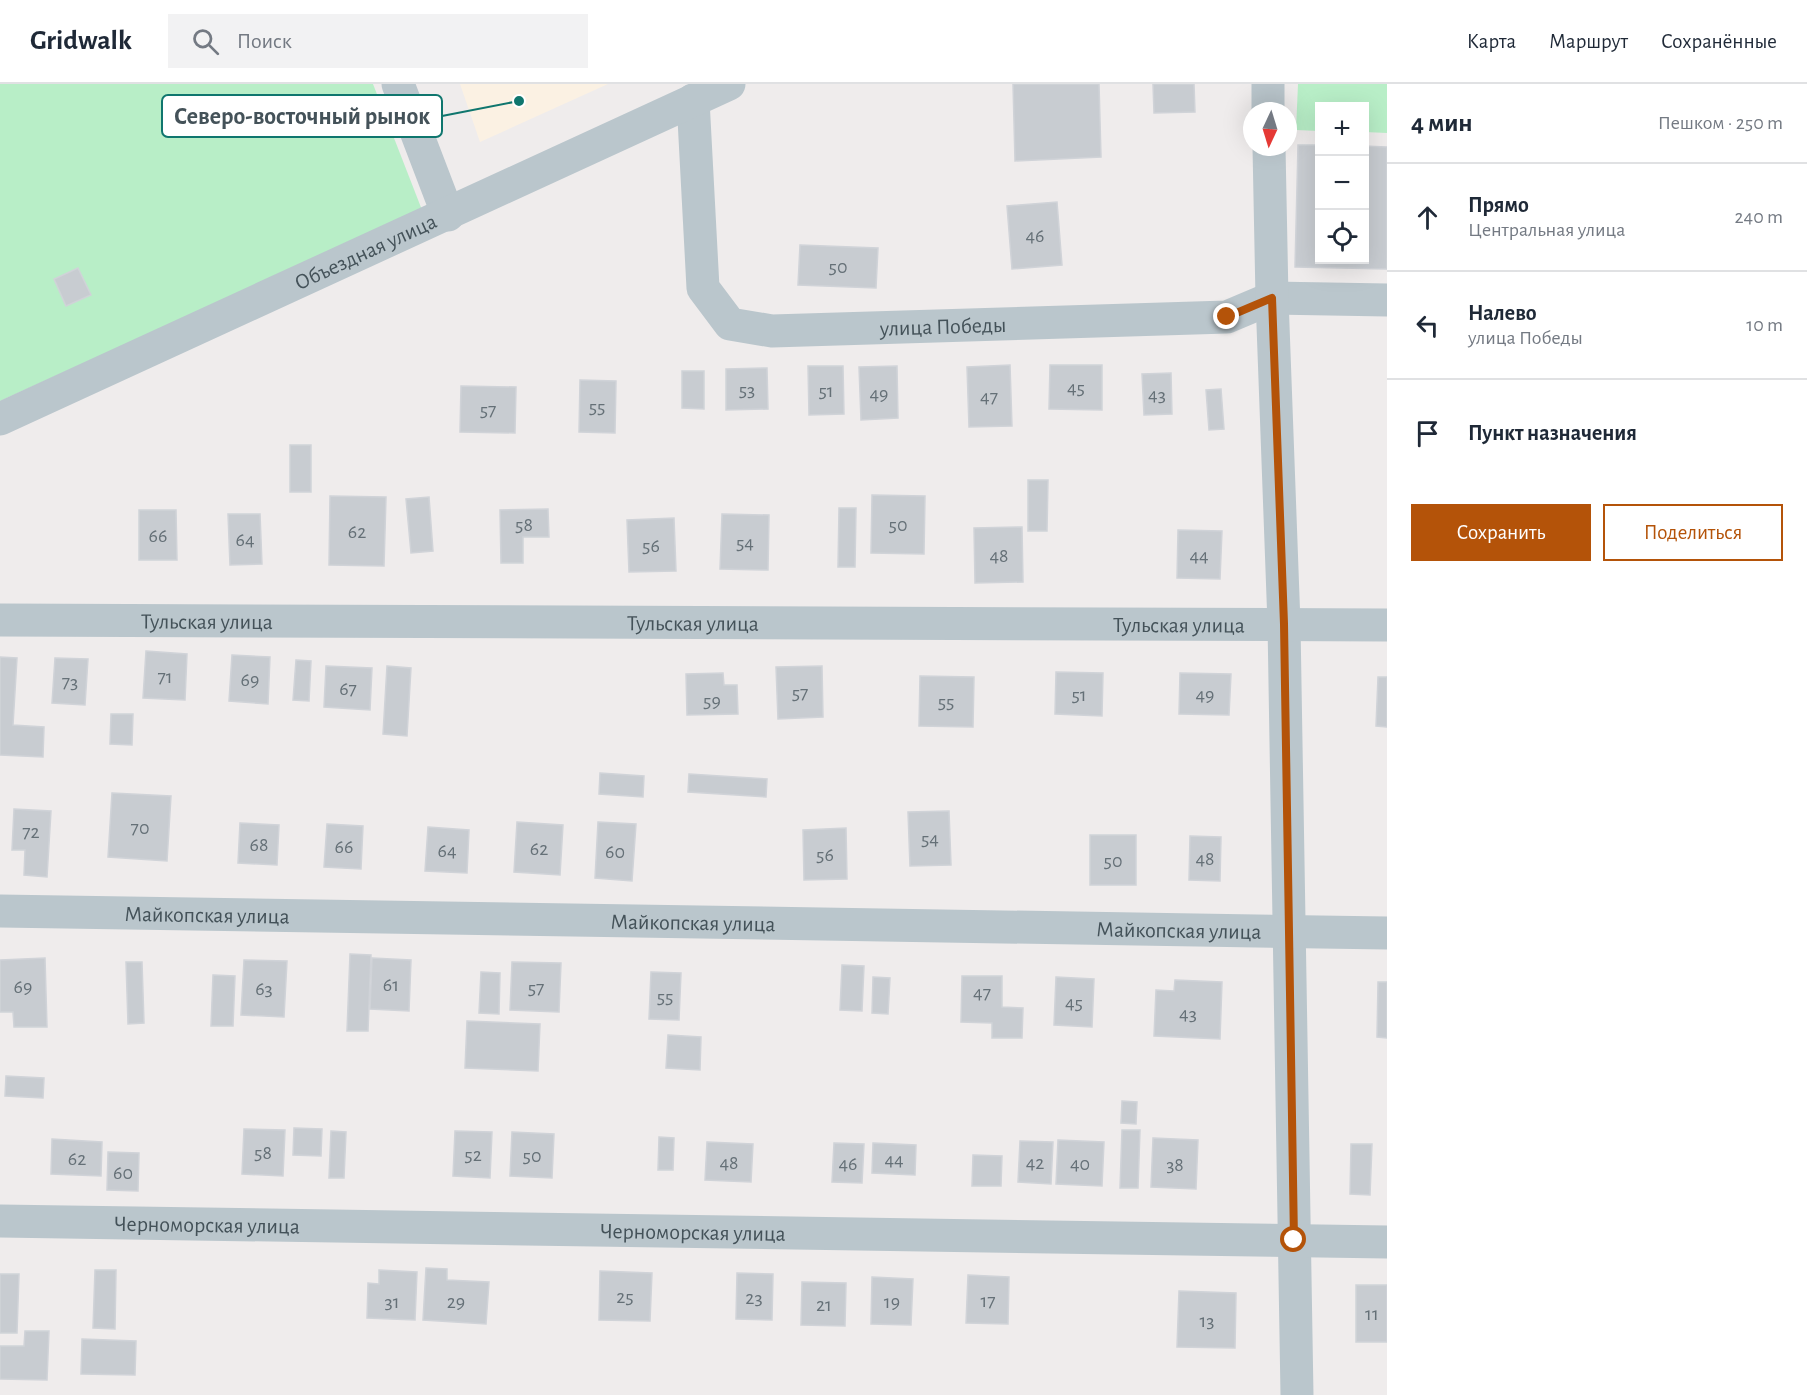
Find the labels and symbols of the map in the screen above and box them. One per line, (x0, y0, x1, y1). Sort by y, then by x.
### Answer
callout: Северо-восточный рынок (162, 95, 442, 137)
north arrow (1243, 102, 1297, 156)
text: Северо-восточный рынок (174, 105, 430, 129)
street label: Объездная улица (291, 210, 440, 294)
house number: 46 (1025, 226, 1045, 246)
house number: 50 (829, 257, 847, 277)
route end (1213, 303, 1239, 329)
street label: улица Победы (879, 314, 1007, 340)
house number: 45 (1067, 378, 1085, 398)
house number: 53 (739, 380, 755, 400)
house number: 51 (818, 381, 834, 401)
house number: 49 (869, 384, 889, 404)
house number: 43 (1148, 385, 1166, 405)
house number: 47 (980, 387, 998, 407)
house number: 55 (589, 397, 605, 417)
house number: 57 (480, 400, 496, 420)
house number: 58 (515, 515, 533, 535)
house number: 50 (889, 515, 907, 535)
house number: 62 (348, 522, 366, 542)
house number: 66 (149, 526, 167, 546)
house number: 64 (235, 530, 255, 550)
house number: 54 (736, 533, 754, 553)
house number: 56 (642, 536, 660, 556)
house number: 48 (989, 546, 1009, 566)
house number: 44 (1189, 546, 1209, 566)
street label: Тульская улица (141, 611, 273, 633)
street label: Тульская улица (627, 612, 759, 635)
street label: Тульская улица (1113, 614, 1245, 636)
house number: 71 (157, 667, 173, 687)
house number: 69 (241, 670, 259, 690)
house number: 73 (62, 672, 78, 692)
house number: 67 (339, 679, 357, 699)
house number: 57 (792, 683, 808, 703)
house number: 51 (1071, 685, 1087, 705)
house number: 49 (1195, 685, 1215, 705)
house number: 59 (703, 691, 721, 711)
house number: 55 (938, 692, 954, 712)
house number: 70 (131, 818, 149, 838)
house number: 72 (22, 822, 40, 842)
house number: 54 (921, 829, 939, 849)
house number: 68 (250, 835, 268, 855)
house number: 66 (335, 837, 353, 857)
house number: 62 (530, 839, 548, 859)
house number: 64 (437, 841, 457, 861)
house number: 60 (605, 842, 625, 862)
house number: 56 (816, 845, 834, 865)
house number: 48 (1195, 849, 1215, 869)
house number: 50 (1104, 851, 1122, 871)
street label: Майкопская улица (124, 903, 290, 928)
street label: Майкопская улица (610, 911, 776, 935)
street label: Майкопская улица (1096, 918, 1262, 943)
house number: 61 (383, 975, 399, 995)
house number: 69 (14, 977, 32, 997)
house number: 57 (528, 978, 544, 998)
house number: 63 (255, 979, 273, 999)
house number: 47 (973, 983, 991, 1003)
house number: 55 (657, 987, 673, 1007)
house number: 45 (1065, 993, 1083, 1013)
house number: 43 (1179, 1004, 1197, 1024)
house number: 58 (254, 1143, 272, 1163)
house number: 52 (464, 1145, 482, 1165)
house number: 50 (523, 1146, 541, 1166)
house number: 62 (68, 1149, 86, 1169)
house number: 44 (884, 1150, 904, 1170)
house number: 48 (719, 1153, 739, 1173)
house number: 42 (1026, 1153, 1044, 1173)
house number: 46 (838, 1154, 858, 1174)
house number: 40 (1070, 1154, 1090, 1174)
house number: 38 (1166, 1155, 1184, 1175)
house number: 60 (113, 1163, 133, 1183)
street label: Черноморская улица (114, 1213, 300, 1238)
street label: Черноморская улица (600, 1220, 786, 1245)
route start (1280, 1226, 1306, 1252)
house number: 25 (616, 1287, 634, 1307)
house number: 23 (745, 1288, 763, 1308)
house number: 17 (980, 1291, 996, 1311)
house number: 31 (384, 1292, 400, 1312)
house number: 29 (447, 1292, 465, 1312)
house number: 19 (884, 1292, 900, 1312)
house number: 21 (816, 1295, 832, 1315)
house number: 11 (1365, 1304, 1379, 1324)
house number: 13 (1199, 1311, 1215, 1331)

